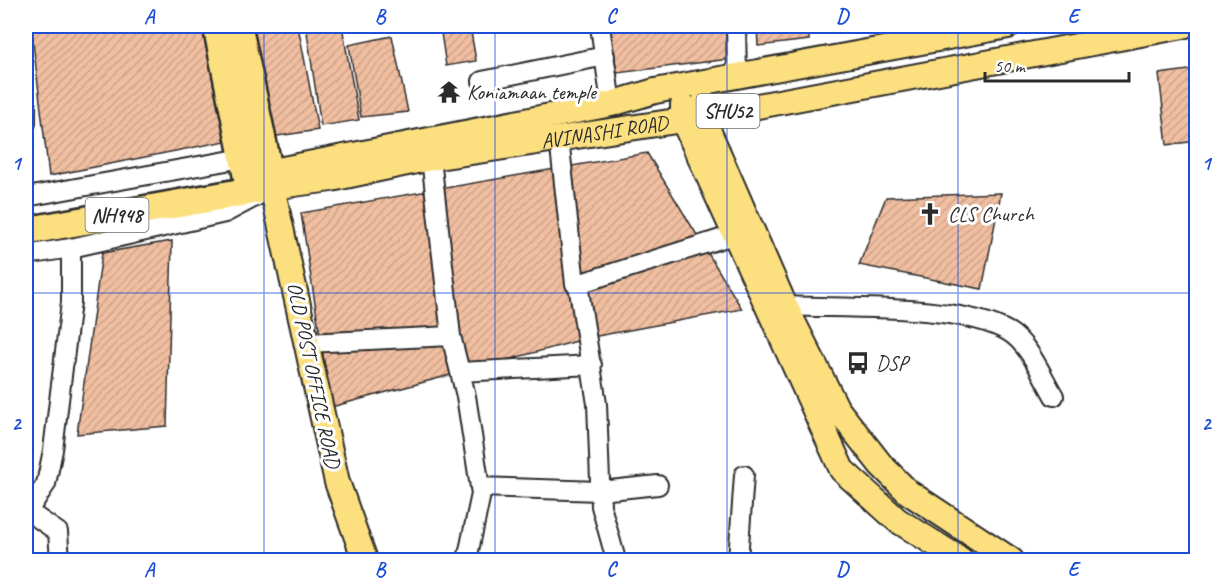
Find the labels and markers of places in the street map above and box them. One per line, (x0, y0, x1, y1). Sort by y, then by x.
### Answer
temple icon: Koniamaan temple (436, 79, 462, 105)
place label: Koniamaan temple (467, 79, 598, 105)
church icon: CLS Church (917, 201, 943, 227)
place label: CLS Church (948, 201, 1035, 227)
bus stop icon: DSP (845, 350, 871, 376)
place label: DSP (876, 350, 911, 376)

